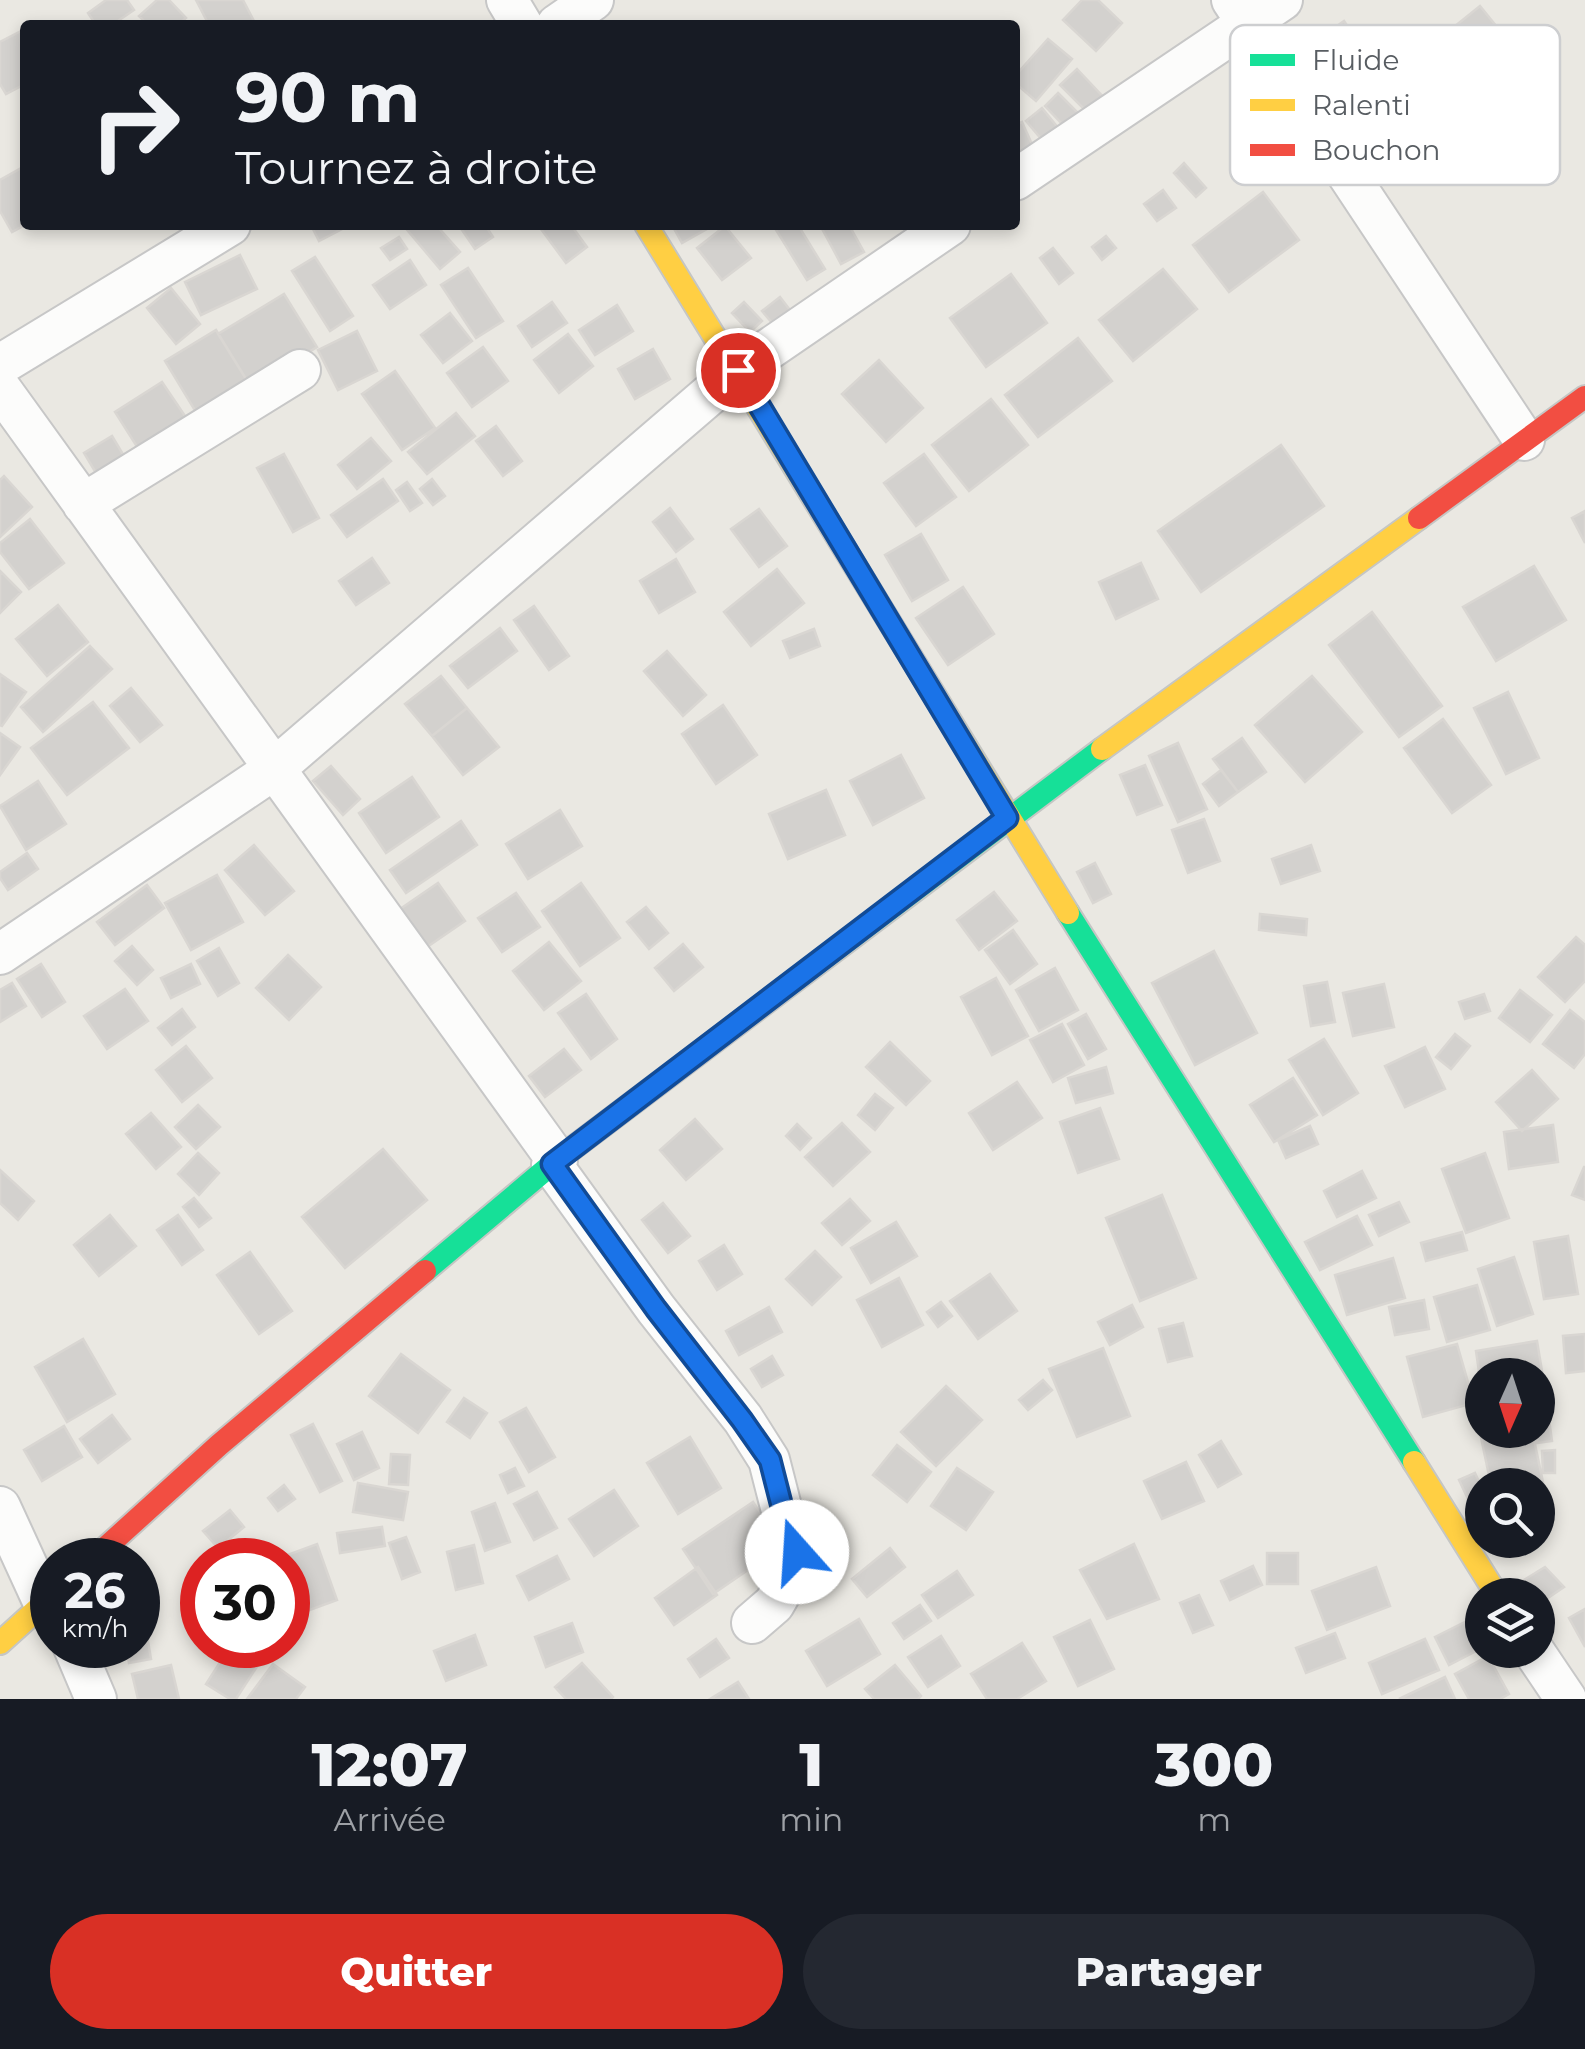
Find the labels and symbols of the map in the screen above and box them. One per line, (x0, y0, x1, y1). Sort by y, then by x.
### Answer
legend (1230, 25, 1560, 185)
text: Fluide (1312, 43, 1400, 77)
text: Ralenti (1312, 88, 1411, 122)
text: Bouchon (1312, 133, 1440, 167)
pin (696, 328, 781, 413)
north arrow (1465, 1358, 1555, 1448)
position arrow (745, 1500, 849, 1604)
speed limit sign: 30 (180, 1538, 310, 1668)

